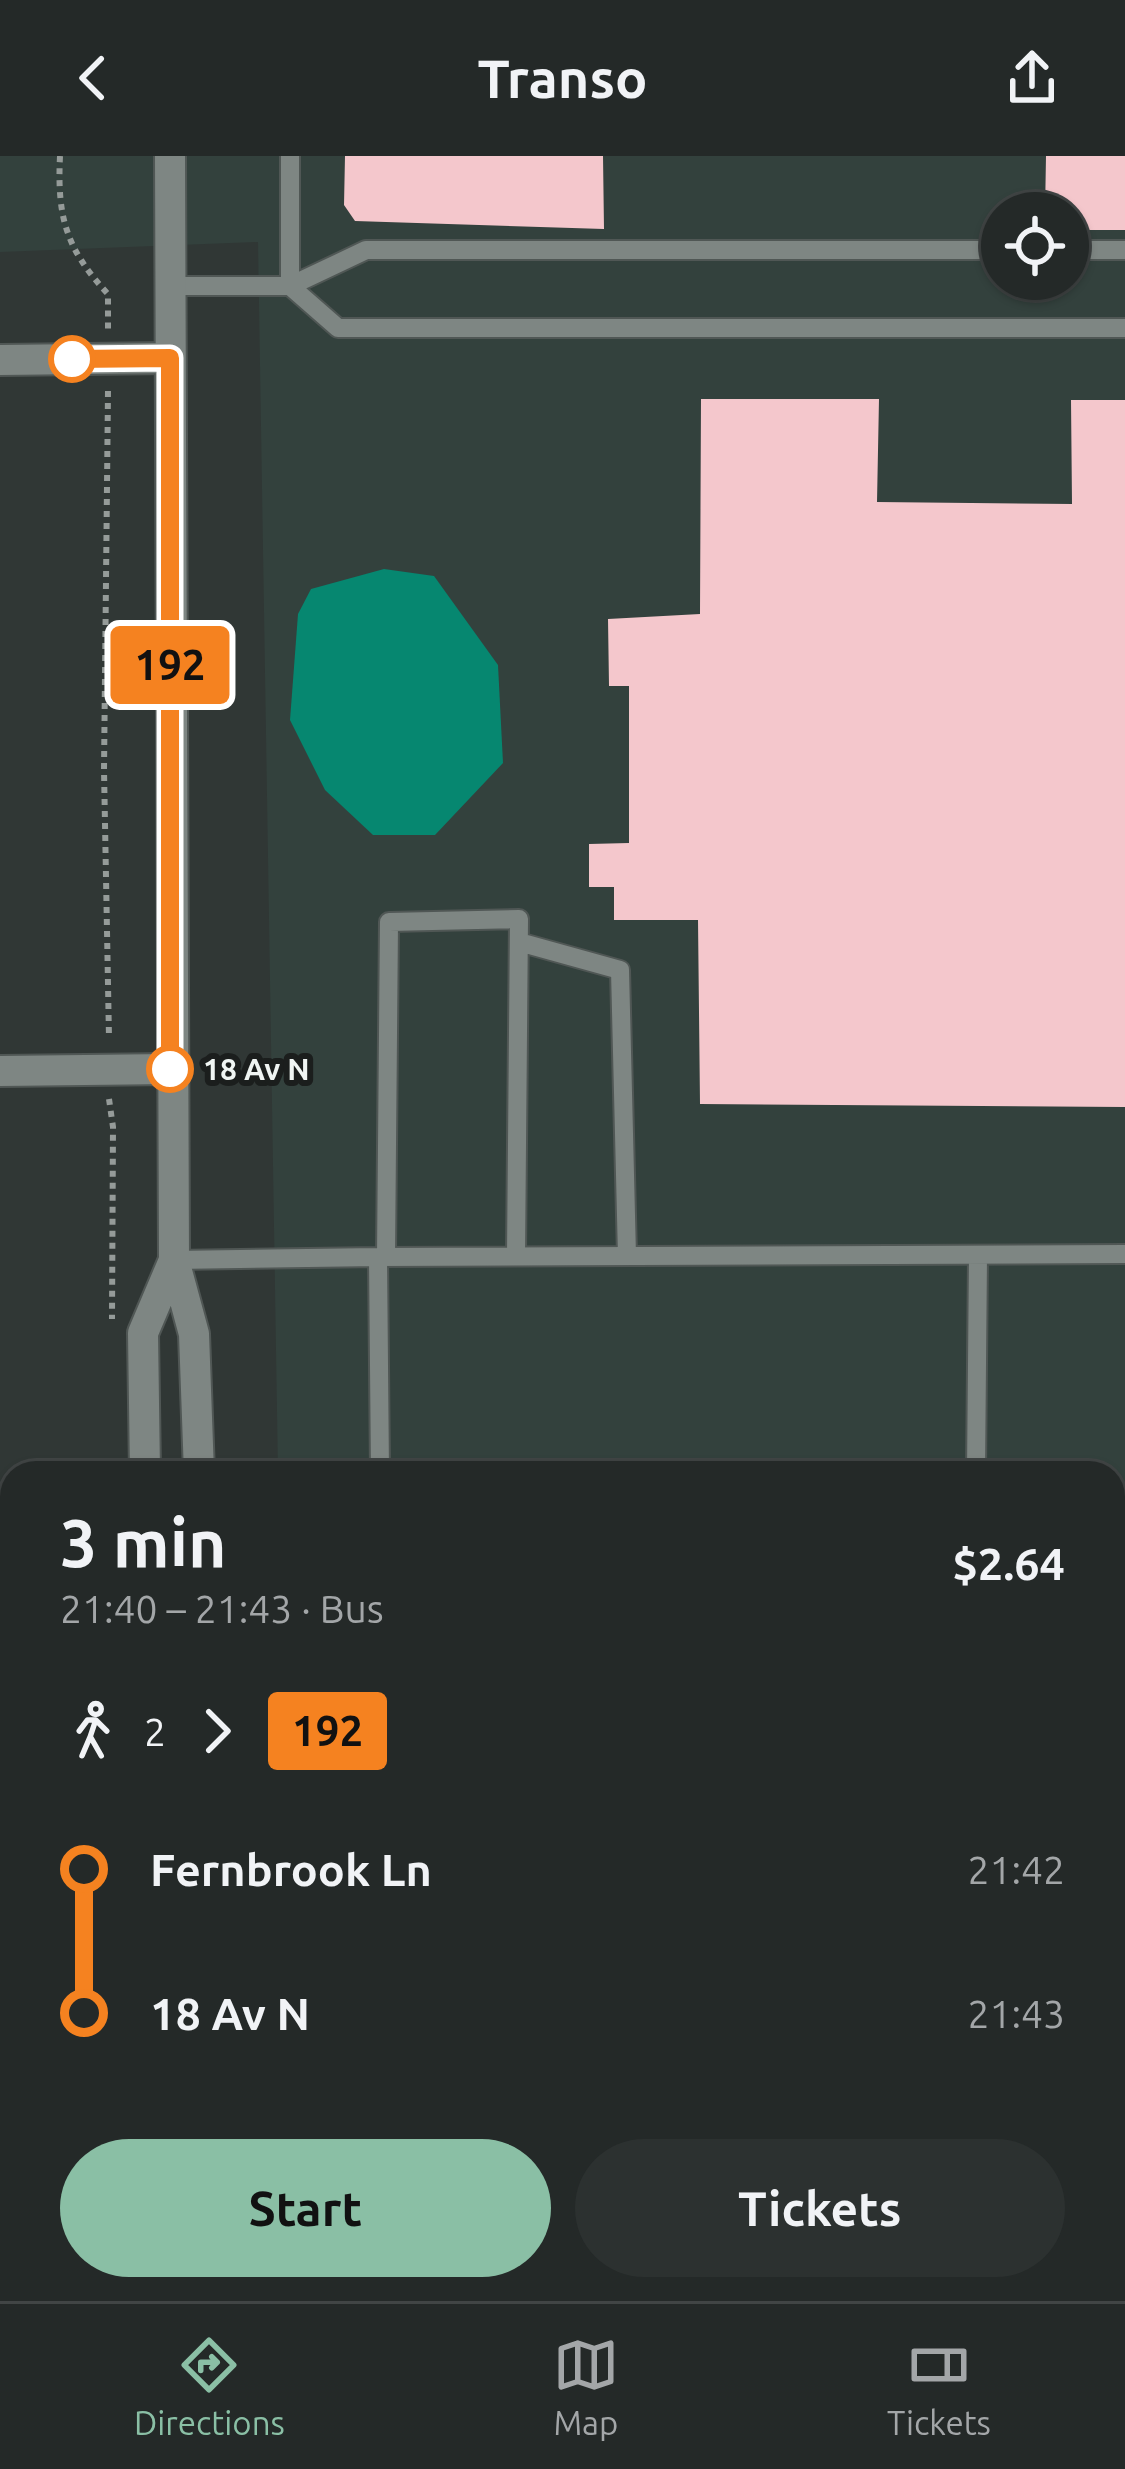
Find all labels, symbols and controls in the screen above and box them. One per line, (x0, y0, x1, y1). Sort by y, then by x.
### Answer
icon: back (60, 45, 126, 111)
icon: share (999, 45, 1065, 111)
text: Transo (478, 48, 647, 108)
map controls (981, 192, 1089, 300)
button: locate (981, 192, 1089, 300)
unlabelled marker (50, 337, 94, 381)
line badge: 192 (101, 626, 239, 704)
text: 192 (134, 641, 206, 688)
marker: 18 Av N (148, 1047, 192, 1091)
place label: 18 Av N (203, 1052, 310, 1086)
text: 3 min (60, 1505, 227, 1579)
text: $2.64 (952, 1538, 1065, 1589)
text: 21:40 – 21:43 · Bus (60, 1587, 384, 1630)
icon: walk (60, 1698, 126, 1764)
icon: forward (184, 1698, 250, 1764)
text: 192 (292, 1707, 363, 1754)
text: 2 (144, 1710, 166, 1753)
text: Fernbrook Ln (150, 1844, 432, 1895)
text: 21:42 (967, 1848, 1065, 1891)
text: 18 Av N (150, 1988, 310, 2039)
text: 21:43 (967, 1992, 1065, 2035)
button: Start (60, 2139, 551, 2277)
button: Tickets (575, 2139, 1065, 2277)
tab: Directions (134, 2332, 285, 2441)
tab: Map (553, 2332, 619, 2441)
tab: Tickets (887, 2332, 991, 2441)

